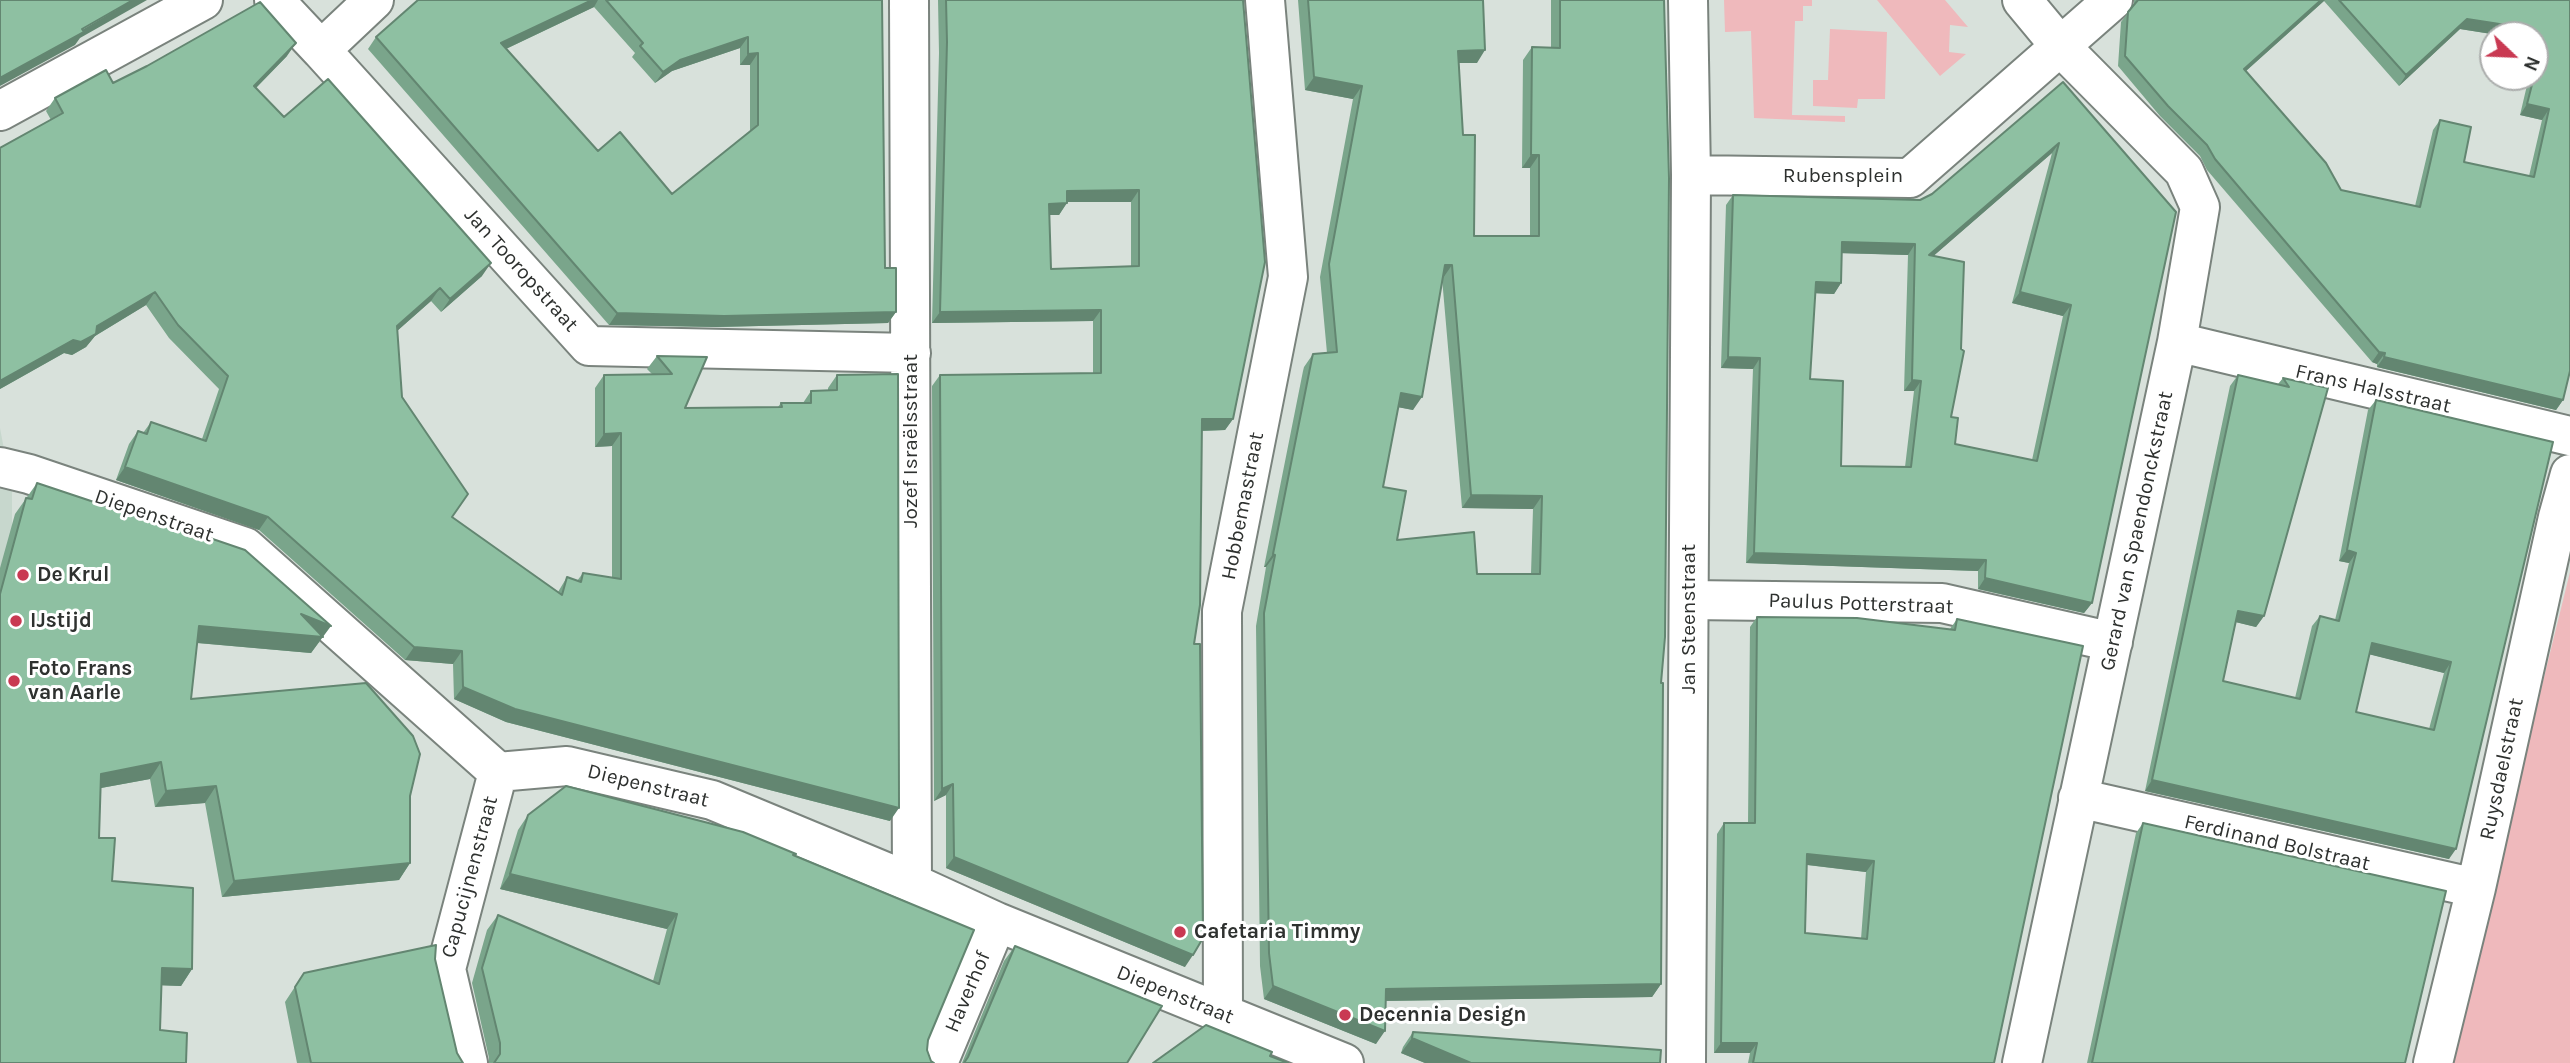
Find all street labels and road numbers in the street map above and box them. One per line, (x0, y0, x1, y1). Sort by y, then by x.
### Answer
street label: Rubensplein (1783, 163, 1903, 189)
street label: Jan Tooropstraat (459, 203, 583, 337)
street label: Jozef Israëlsstraat (898, 354, 924, 528)
street label: Frans Halsstraat (2293, 359, 2453, 419)
street label: Gerard van Spaendonckstraat (2095, 389, 2179, 673)
street label: Hobbemastraat (1216, 430, 1270, 582)
street label: Diepenstraat (91, 484, 217, 548)
street label: Jan Steenstraat (1676, 544, 1702, 694)
street label: Paulus Potterstraat (1768, 588, 1954, 620)
street label: Ruysdaelstraat (2475, 696, 2529, 842)
street label: Diepenstraat (585, 759, 711, 813)
street label: Capucijnenstraat (436, 793, 504, 961)
street label: Ferdinand Bolstraat (2182, 809, 2372, 877)
street label: Haverhof (940, 948, 996, 1036)
street label: Diepenstraat (1113, 960, 1237, 1030)

